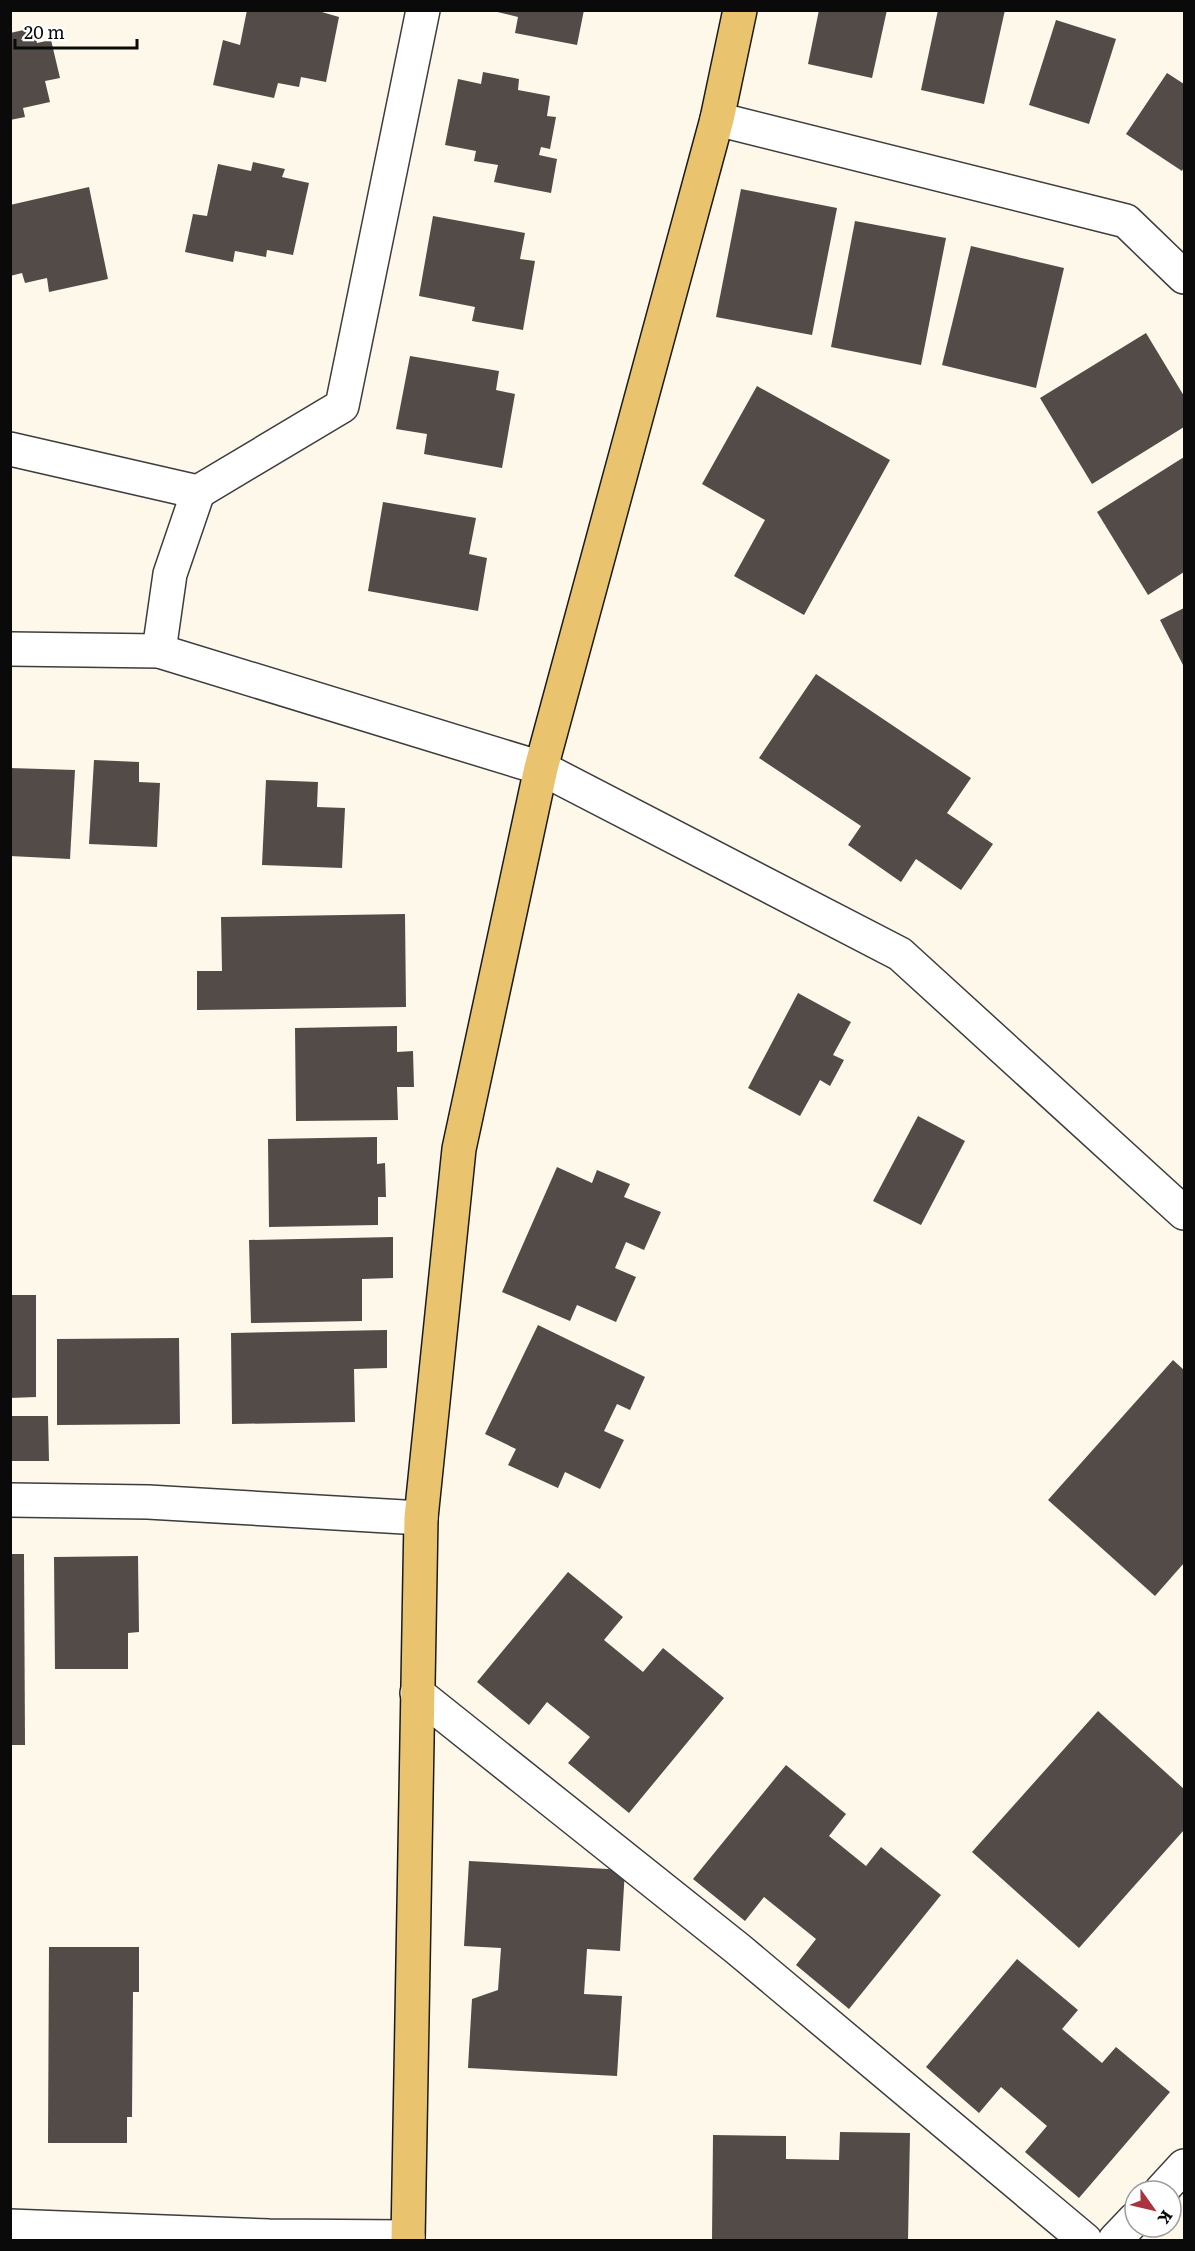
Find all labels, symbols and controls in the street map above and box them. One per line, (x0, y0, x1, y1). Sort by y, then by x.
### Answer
scale bar (15, 12, 136, 50)
text: 20 m (24, 18, 65, 45)
north arrow (1123, 2179, 1183, 2239)
text: K (1153, 2206, 1180, 2230)

